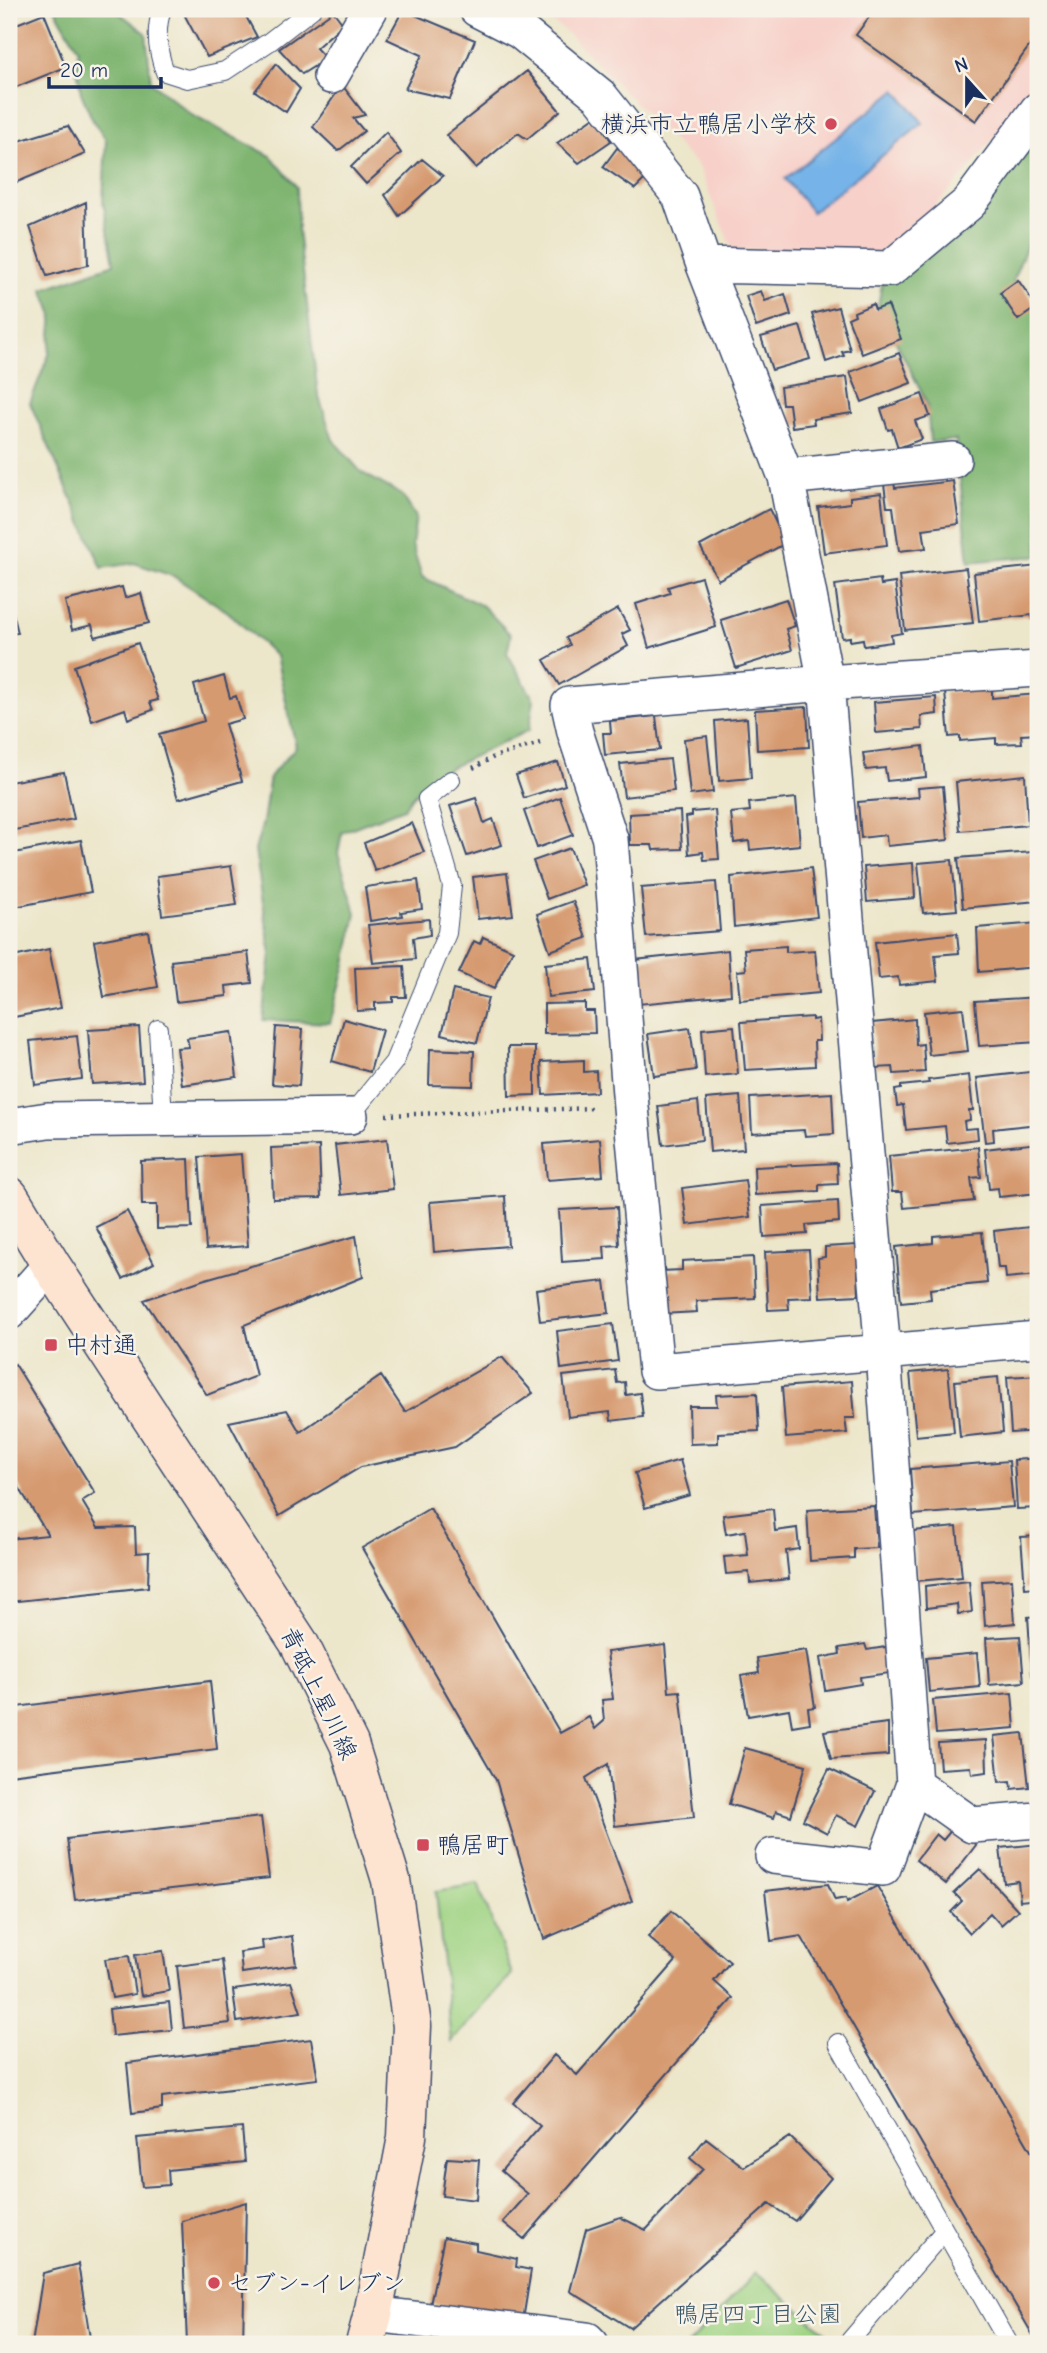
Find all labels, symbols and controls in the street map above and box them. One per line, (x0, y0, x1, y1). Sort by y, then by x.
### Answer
scale bar (49, 46, 161, 90)
north arrow (932, 46, 1002, 116)
text: N (952, 53, 971, 78)
text: 20 m (60, 58, 108, 82)
place label: 横浜市立鴨居小学校 (601, 110, 817, 138)
marker: 横浜市立鴨居小学校 (823, 116, 839, 132)
place label: 中村通 (65, 1331, 137, 1359)
marker: 中村通 (43, 1337, 59, 1353)
street label: 青砥上星川線 (275, 1622, 363, 1764)
place label: 鴨居町 (437, 1831, 509, 1859)
marker: 鴨居町 (415, 1837, 431, 1853)
place label: セブン-イレブン (228, 2269, 406, 2297)
marker: セブン-イレブン (206, 2275, 222, 2291)
park label: 鴨居四丁目公園 (674, 2300, 842, 2328)

